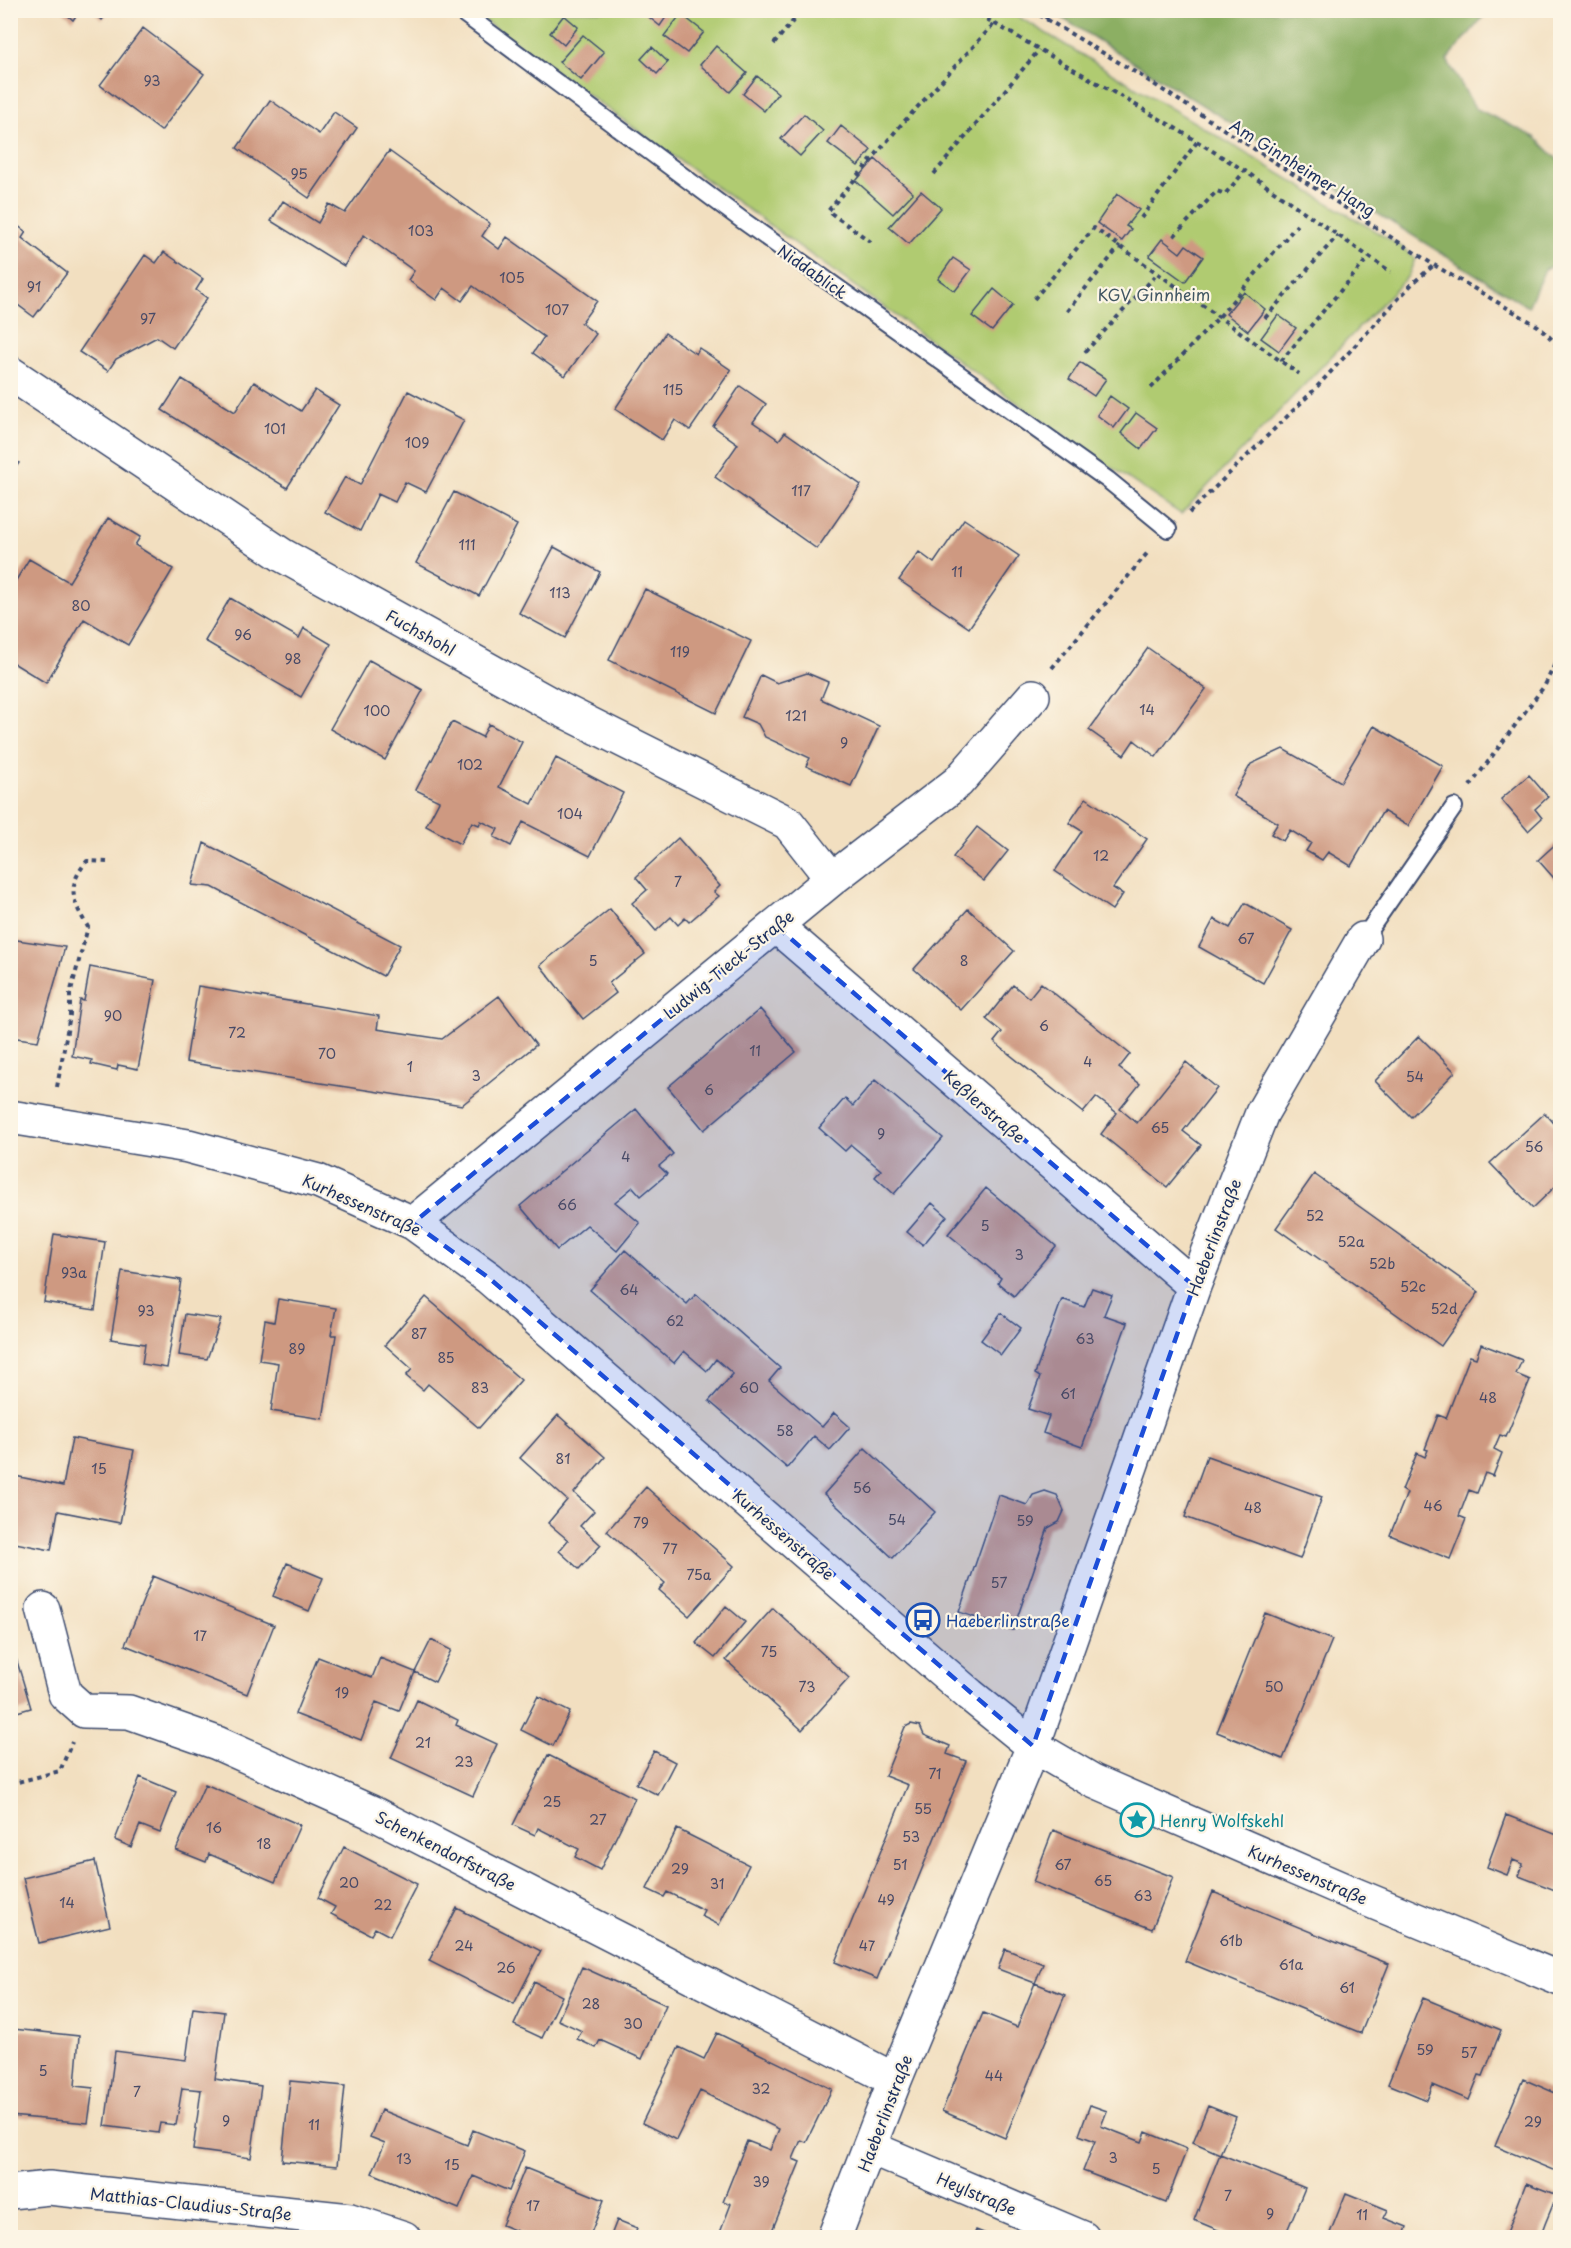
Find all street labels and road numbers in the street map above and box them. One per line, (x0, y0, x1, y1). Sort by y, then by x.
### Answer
street label: Am Ginnheimer Hang (1226, 112, 1380, 222)
street label: Niddablick (773, 238, 853, 304)
street label: Fuchshohl (382, 603, 460, 661)
street label: Ludwig-Tieck-Straße (658, 904, 798, 1024)
street label: Keßlerstraße (939, 1064, 1031, 1148)
street label: Kurhessenstraße (299, 1167, 425, 1241)
street label: Haeberlinstraße (1180, 1175, 1246, 1299)
street label: Kurhessenstraße (728, 1483, 840, 1585)
street label: Schenkendorfstraße (372, 1804, 520, 1896)
street label: Kurhessenstraße (1244, 1838, 1372, 1910)
street label: Haeberlinstraße (851, 2051, 917, 2175)
street label: Heylstraße (933, 2165, 1021, 2221)
street label: Matthias-Claudius-Straße (89, 2180, 293, 2226)

